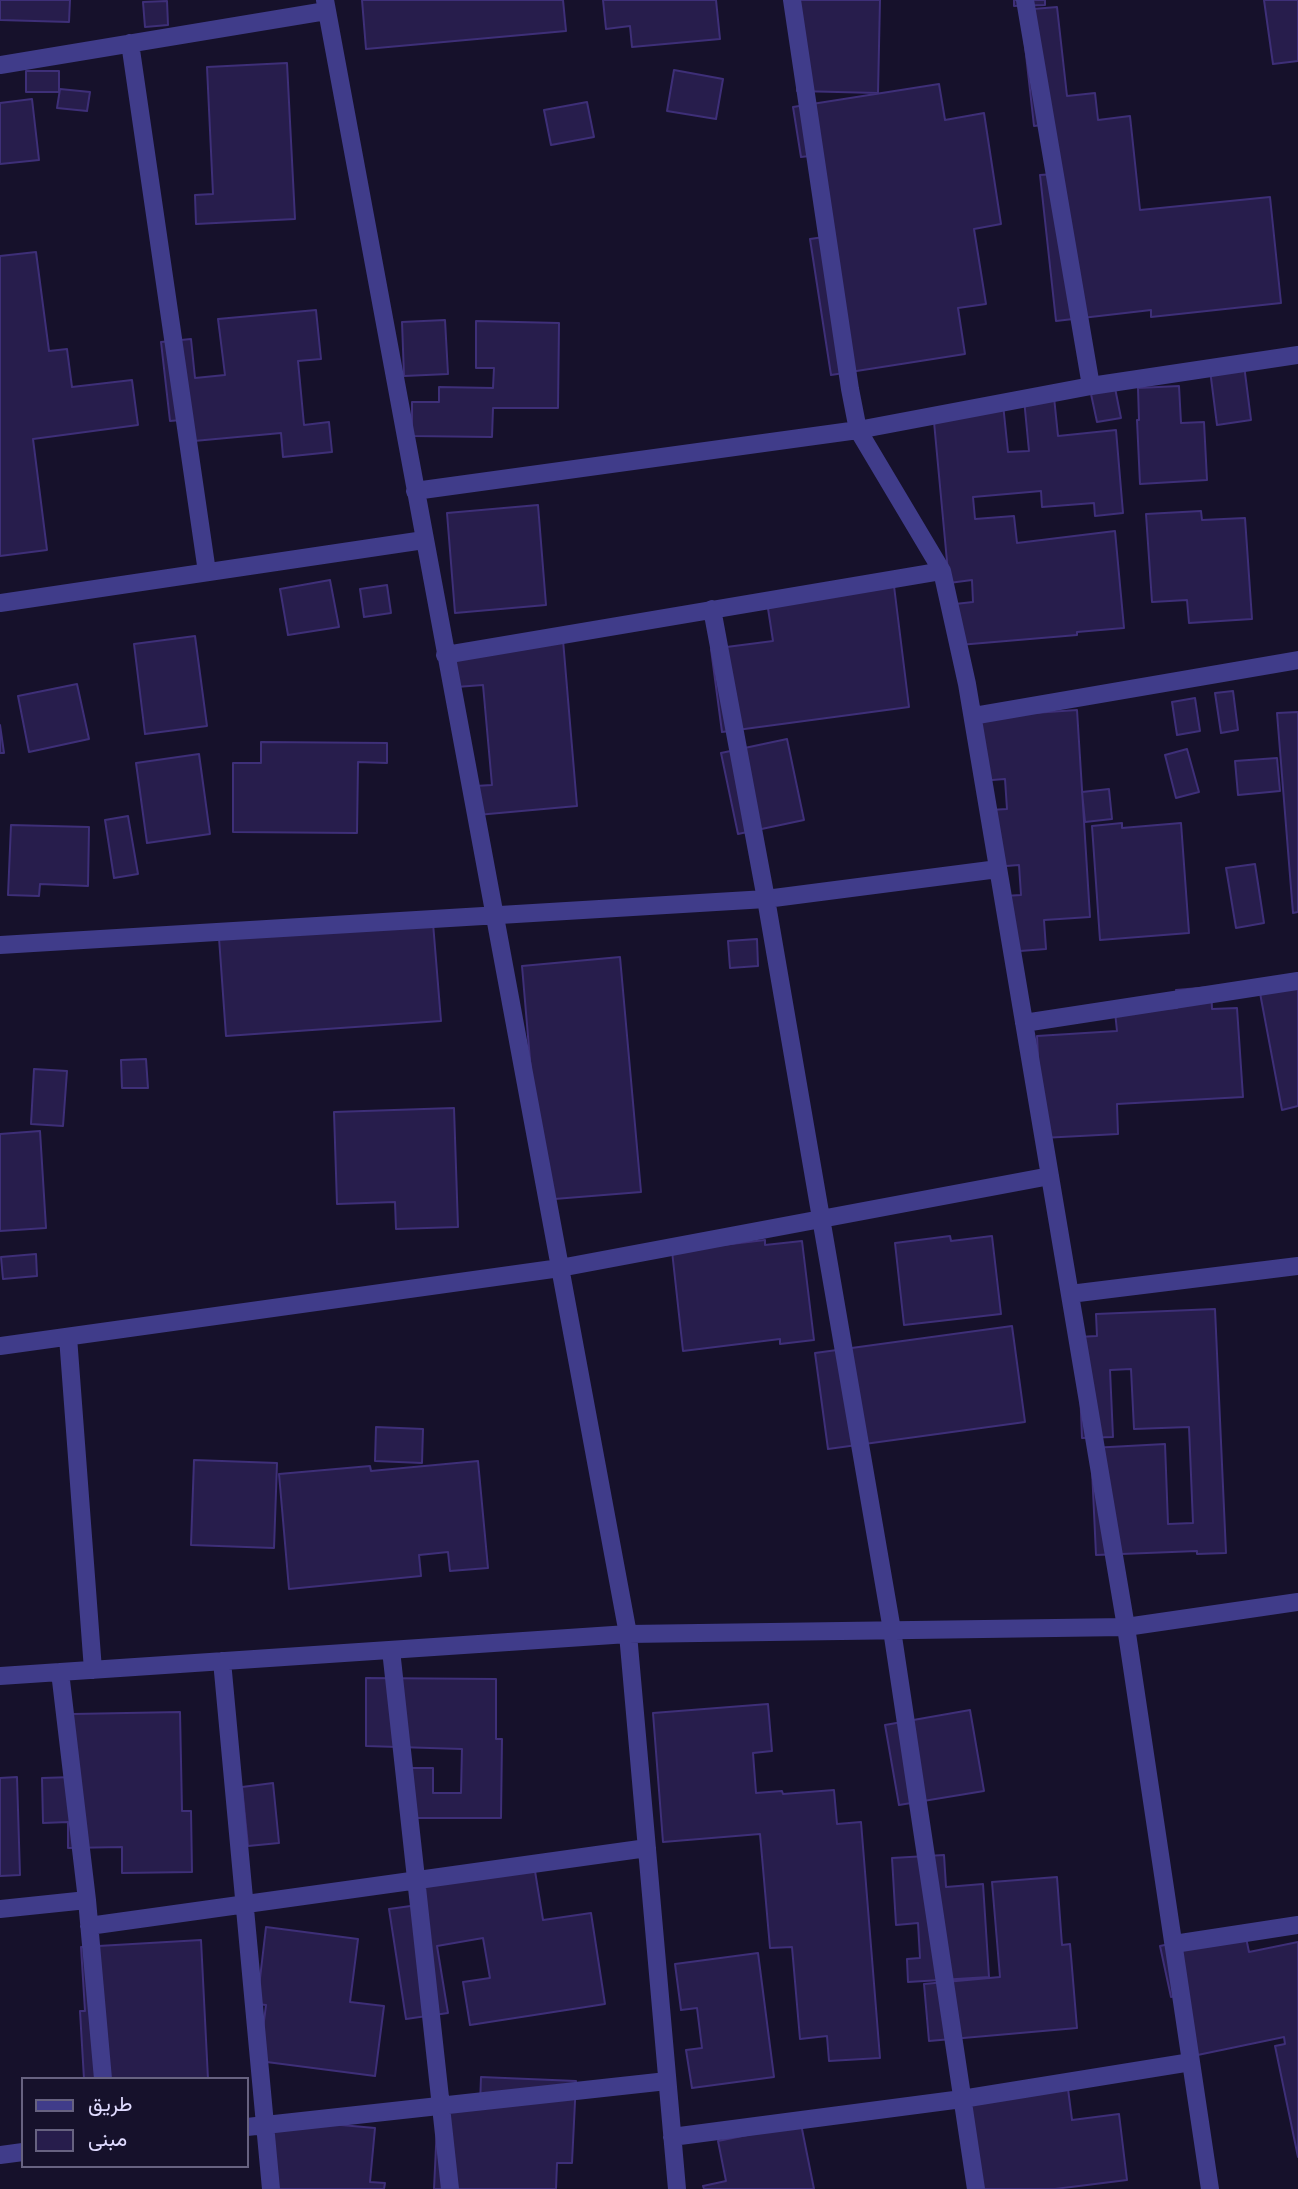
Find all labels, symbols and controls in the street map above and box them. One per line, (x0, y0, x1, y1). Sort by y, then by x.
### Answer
legend (21, 2077, 248, 2168)
text: طريق (88, 2090, 133, 2118)
text: مبنى (88, 2125, 127, 2153)

